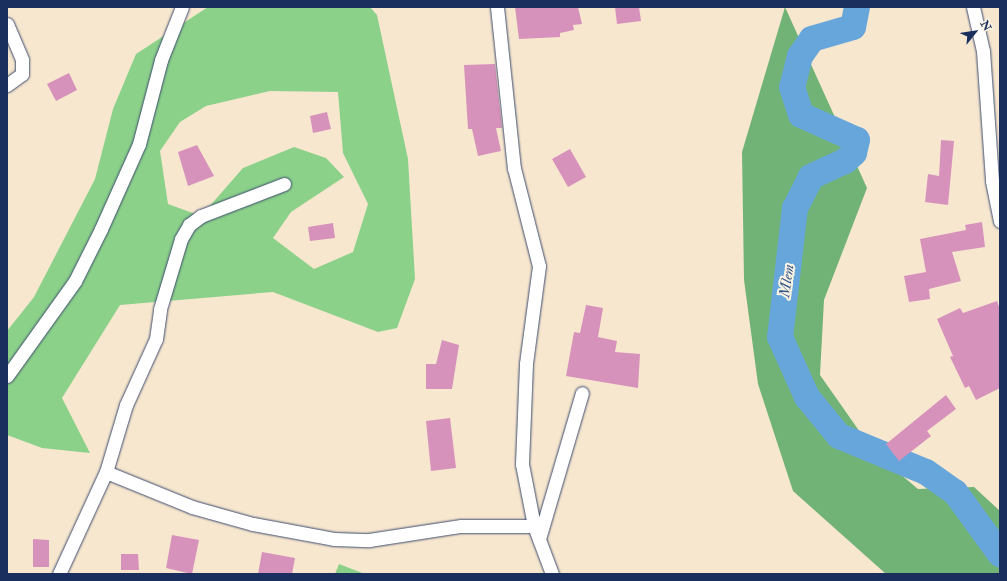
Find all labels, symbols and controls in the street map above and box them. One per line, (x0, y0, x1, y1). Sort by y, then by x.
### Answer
north arrow (955, 12, 995, 52)
text: N (978, 18, 994, 33)
water label: Mlem (776, 263, 798, 299)

